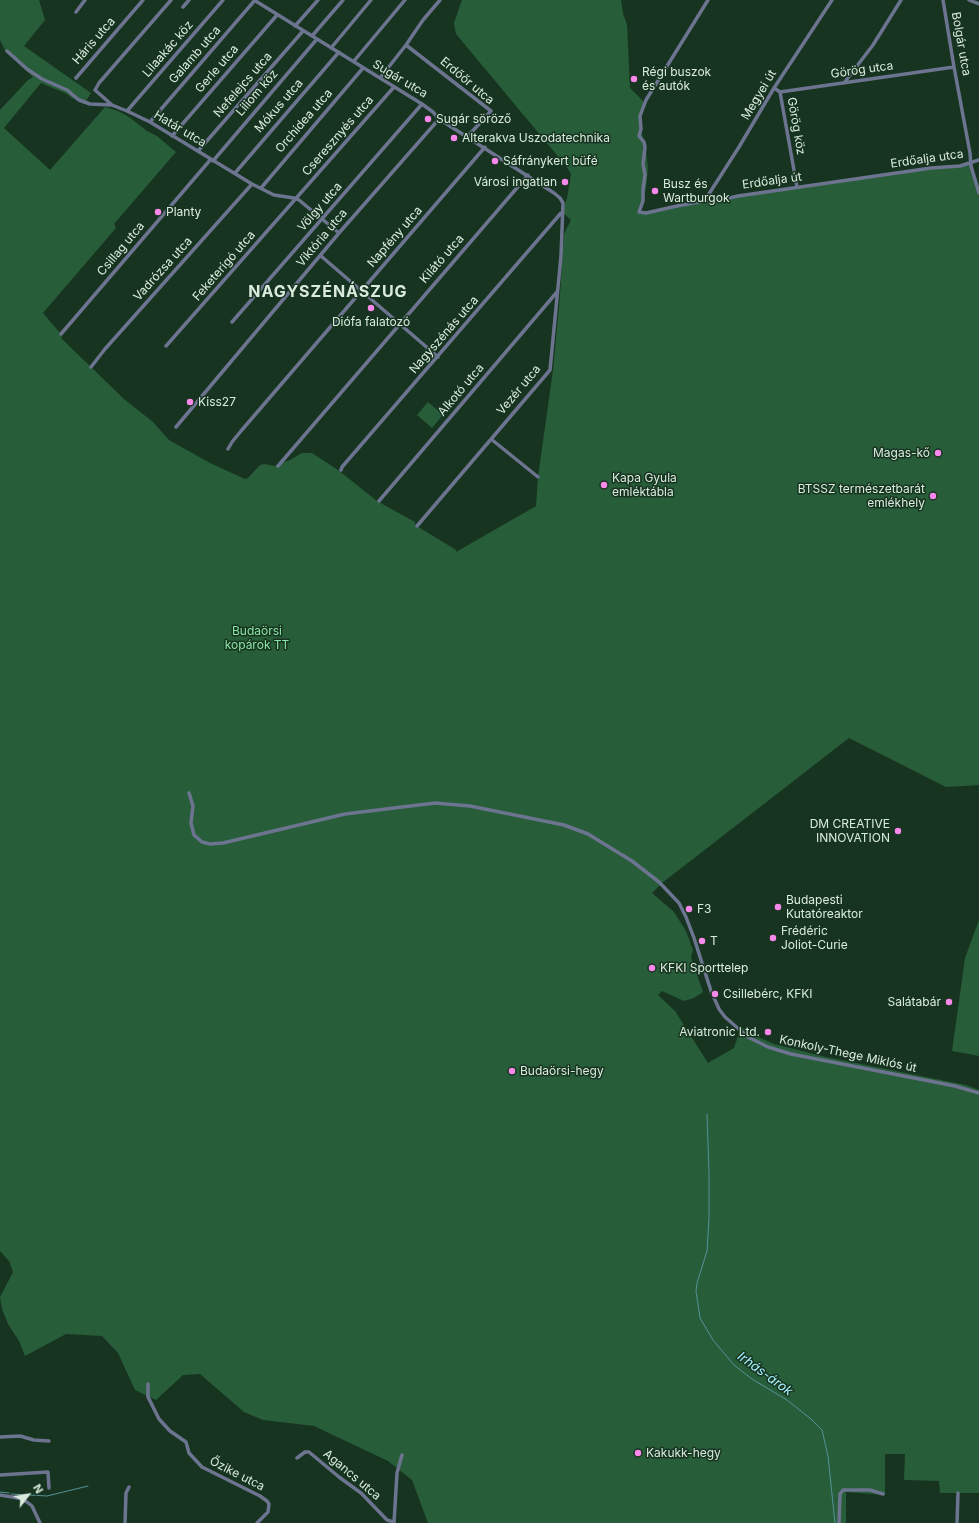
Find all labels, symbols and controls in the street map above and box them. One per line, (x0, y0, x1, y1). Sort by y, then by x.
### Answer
street label: Bolgár utca (948, 11, 974, 77)
street label: Háris utca (70, 15, 118, 67)
street label: Lilaakác köz (140, 18, 196, 80)
street label: Galamb utca (166, 23, 224, 87)
street label: Gerle utca (192, 42, 242, 96)
street label: Nefelejcs utca (211, 50, 275, 120)
street label: Erdőőr utca (437, 54, 497, 108)
street label: Sugár utca (370, 57, 430, 101)
street label: Görög utca (830, 58, 894, 82)
place label: Régi buszok és autók (642, 65, 711, 93)
street label: Liliom köz (233, 67, 281, 119)
street label: Megyei út (738, 67, 780, 123)
marker: Régi buszok és autók (629, 74, 639, 84)
street label: Mókus utca (252, 76, 306, 136)
street label: Orchidea utca (272, 86, 336, 156)
street label: Cseresznyés utca (299, 93, 377, 179)
street label: Görög köz (784, 96, 808, 156)
street label: Határ utca (151, 108, 209, 150)
place label: Sugár söröző (436, 112, 511, 126)
marker: Sugár söröző (423, 114, 433, 124)
place label: Alterakva Uszodatechnika (462, 131, 610, 145)
marker: Alterakva Uszodatechnika (449, 133, 459, 143)
street label: Erdőalja utca (890, 147, 964, 171)
place label: Sáfránykert büfé (503, 154, 598, 168)
marker: Sáfránykert büfé (490, 156, 500, 166)
street label: Erdőalja út (741, 170, 803, 192)
place label: Városi ingatlan (474, 175, 557, 189)
marker: Városi ingatlan (560, 177, 570, 187)
place label: Busz és Wartburgok (663, 177, 729, 205)
street label: Völgy utca (295, 180, 345, 234)
marker: Busz és Wartburgok (650, 186, 660, 196)
street label: Napfény utca (365, 204, 425, 270)
place label: Planty (166, 205, 201, 219)
street label: Viktória utca (294, 206, 350, 270)
marker: Planty (153, 207, 163, 217)
street label: Csillag utca (94, 219, 148, 279)
street label: Feketerigó utca (190, 228, 258, 304)
street label: Kilátó utca (417, 232, 467, 286)
street label: Vadrózsa utca (131, 234, 195, 304)
district label: NAGYSZÉNÁSZUG (248, 282, 408, 302)
street label: Nagyszénás utca (406, 293, 482, 377)
marker: Diófa falatozó (366, 303, 376, 313)
place label: Diófa falatozó (332, 315, 410, 329)
street label: Alkotó utca (435, 361, 487, 419)
street label: Vezér utca (494, 362, 544, 418)
place label: Kiss27 (198, 395, 236, 409)
marker: Kiss27 (185, 397, 195, 407)
place label: Magas-kő (873, 446, 930, 460)
marker: Magas-kő (933, 448, 943, 458)
place label: Kapa Gyula emléktábla (612, 471, 677, 499)
marker: Kapa Gyula emléktábla (599, 480, 609, 490)
place label: BTSSZ természetbarát emlékhely (798, 482, 925, 510)
marker: BTSSZ természetbarát emlékhely (928, 491, 938, 501)
park label: Budaörsi kopárok TT (225, 624, 289, 652)
place label: DM CREATIVE INNOVATION (810, 817, 890, 845)
marker: DM CREATIVE INNOVATION (893, 826, 903, 836)
place label: Budapesti Kutatóreaktor (786, 893, 863, 921)
place label: F3 (697, 902, 711, 916)
marker: Budapesti Kutatóreaktor (773, 902, 783, 912)
marker: F3 (684, 904, 694, 914)
place label: Frédéric Joliot-Curie (781, 924, 848, 952)
marker: Frédéric Joliot-Curie (768, 933, 778, 943)
place label: T (710, 934, 718, 948)
marker: T (697, 936, 707, 946)
place label: KFKI Sporttelep (660, 961, 748, 975)
marker: KFKI Sporttelep (647, 963, 657, 973)
place label: Csillebérc, KFKI (723, 987, 813, 1001)
marker: Csillebérc, KFKI (710, 989, 720, 999)
place label: Salátabár (887, 995, 941, 1009)
marker: Salátabár (944, 997, 954, 1007)
place label: Aviatronic Ltd. (679, 1025, 760, 1039)
marker: Aviatronic Ltd. (763, 1027, 773, 1037)
street label: Konkoly-Thege Miklós út (778, 1032, 918, 1076)
place label: Budaörsi-hegy (520, 1064, 604, 1078)
marker: Budaörsi-hegy (507, 1066, 517, 1076)
water label: Irhás-árok (734, 1349, 796, 1399)
place label: Kakukk-hegy (646, 1446, 721, 1460)
street label: Agancs utca (320, 1447, 384, 1503)
marker: Kakukk-hegy (633, 1448, 643, 1458)
street label: Őzike utca (207, 1454, 267, 1494)
north arrow (8, 1475, 48, 1515)
text: N (30, 1482, 46, 1496)

